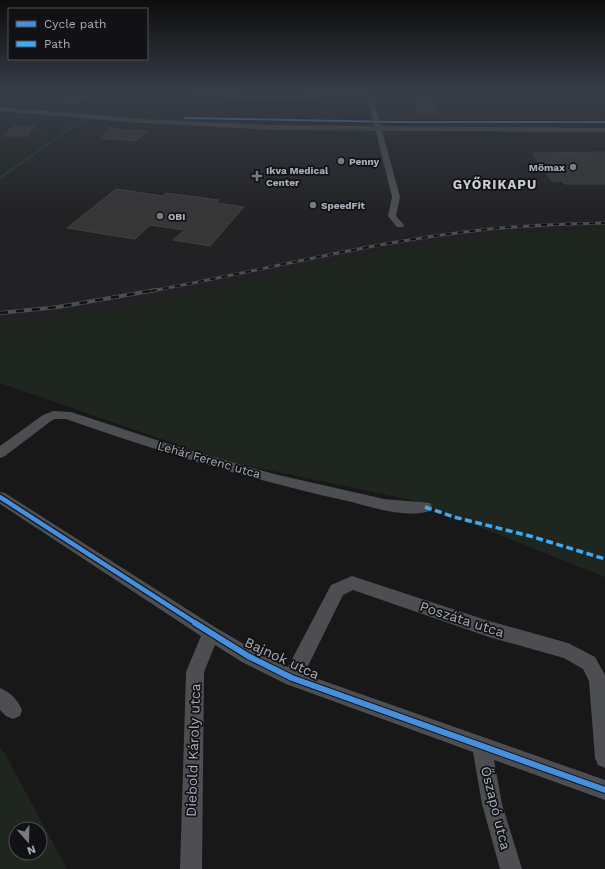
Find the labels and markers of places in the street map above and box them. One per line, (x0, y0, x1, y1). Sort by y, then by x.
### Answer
marker: Penny (336, 156, 346, 166)
place label: Penny (349, 156, 380, 167)
place label: Mömax (529, 162, 565, 173)
marker: Mömax (568, 162, 578, 172)
place label: Ikva Medical Center (266, 165, 329, 188)
marker: Ikva Medical Center (251, 170, 263, 182)
marker: SpeedFit (308, 200, 318, 210)
place label: SpeedFit (321, 200, 366, 211)
marker: OBI (155, 211, 165, 221)
place label: OBI (168, 211, 185, 222)

